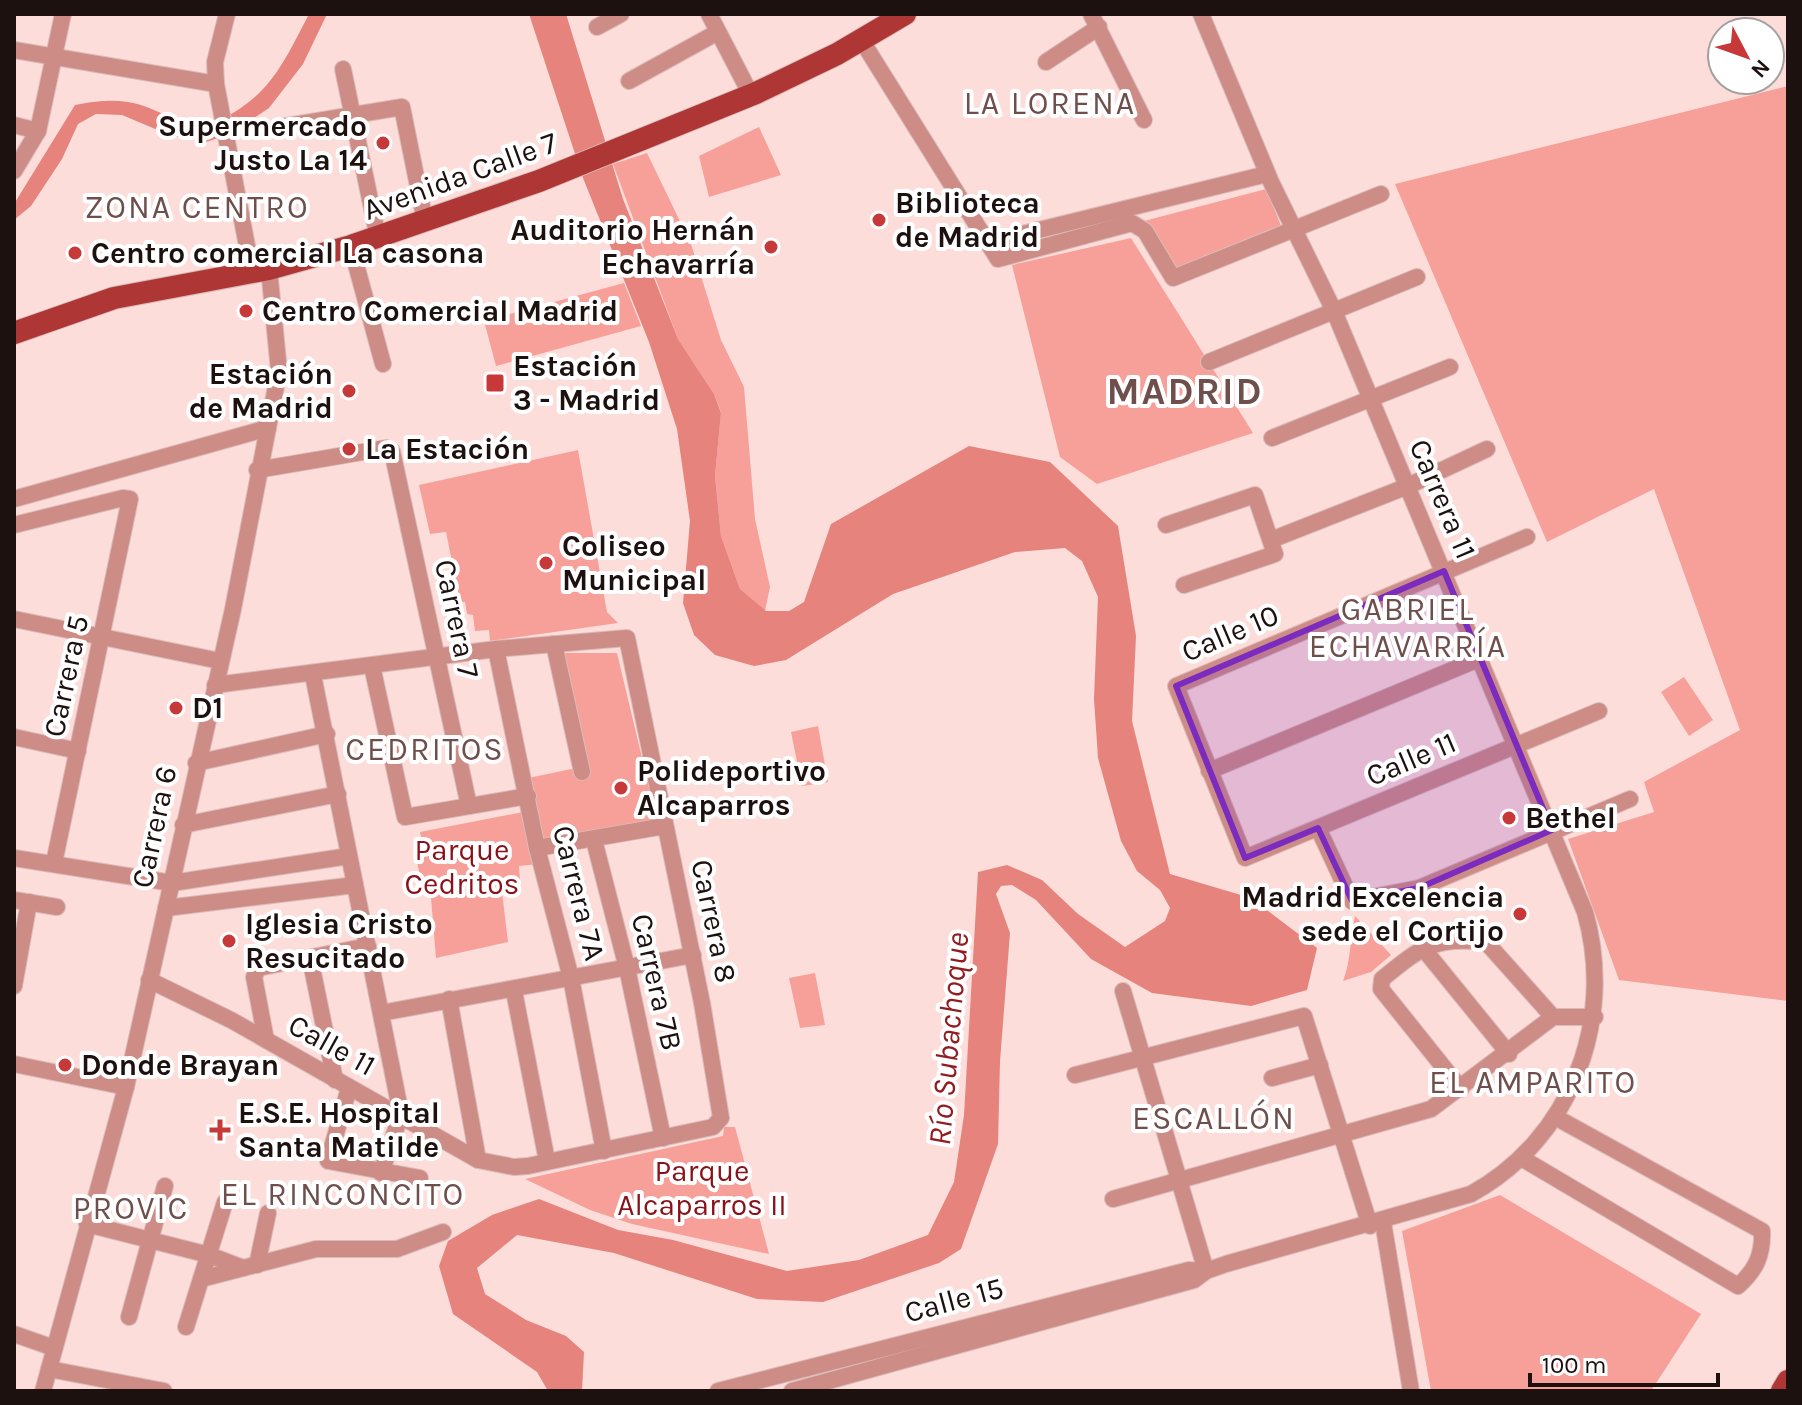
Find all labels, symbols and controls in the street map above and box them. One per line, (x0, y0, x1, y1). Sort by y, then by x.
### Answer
north arrow (1706, 16, 1786, 96)
text: N (1745, 54, 1775, 83)
district label: LA LORENA (964, 85, 1136, 122)
place label: Supermercado Justo La 14 (158, 108, 367, 178)
street label: Avenida Calle 7 (358, 124, 562, 228)
marker: Supermercado Justo La 14 (374, 134, 392, 152)
place label: Biblioteca de Madrid (895, 185, 1040, 255)
district label: ZONA CENTRO (84, 189, 310, 226)
marker: Biblioteca de Madrid (870, 211, 888, 229)
place label: Auditorio Hernán Echavarría (510, 212, 755, 282)
place label: Centro comercial La casona (91, 235, 484, 271)
marker: Auditorio Hernán Echavarría (762, 238, 780, 256)
marker: Centro comercial La casona (66, 244, 84, 262)
place label: Centro Comercial Madrid (262, 293, 618, 329)
marker: Centro Comercial Madrid (237, 302, 255, 320)
place label: Estación 3 - Madrid (513, 348, 660, 418)
place label: Estación de Madrid (189, 356, 333, 426)
district label: MADRID (1106, 369, 1264, 414)
marker: Estación 3 - Madrid (484, 372, 506, 394)
marker: Estación de Madrid (340, 382, 358, 400)
place label: La Estación (365, 431, 529, 467)
street label: Carrera 11 (1402, 434, 1484, 564)
marker: La Estación (340, 440, 358, 458)
place label: Coliseo Municipal (562, 528, 706, 598)
marker: Coliseo Municipal (537, 554, 555, 572)
street label: Carrera 7 (427, 556, 487, 682)
district label: GABRIEL ECHAVARRÍA (1309, 591, 1507, 665)
street label: Calle 10 (1176, 597, 1284, 669)
street label: Carrera 5 (36, 612, 96, 740)
place label: D1 (192, 690, 223, 726)
marker: D1 (167, 699, 185, 717)
street label: Calle 11 (1361, 724, 1461, 794)
district label: CEDRITOS (345, 731, 505, 768)
place label: Polideportivo Alcaparros (637, 753, 826, 823)
street label: Carrera 6 (124, 763, 184, 891)
marker: Polideportivo Alcaparros (612, 779, 630, 797)
place label: Bethel (1525, 800, 1616, 836)
marker: Bethel (1500, 809, 1518, 827)
street label: Carrera 7A (545, 822, 613, 964)
park label: Parque Cedritos (405, 832, 519, 902)
street label: Carrera 8 (683, 856, 745, 986)
place label: Madrid Excelencia sede el Cortijo (1241, 879, 1504, 949)
marker: Madrid Excelencia sede el Cortijo (1511, 905, 1529, 923)
place label: Iglesia Cristo Resucitado (245, 906, 433, 976)
street label: Carrera 7B (624, 910, 690, 1054)
water label: Río Subachoque (921, 931, 976, 1147)
marker: Iglesia Cristo Resucitado (220, 932, 238, 950)
street label: Calle 11 (282, 1006, 382, 1084)
place label: Donde Brayan (81, 1047, 279, 1083)
marker: Donde Brayan (56, 1056, 74, 1074)
district label: EL AMPARITO (1429, 1064, 1637, 1101)
place label: E.S.E. Hospital Santa Matilde (238, 1095, 440, 1165)
district label: ESCALLÓN (1132, 1098, 1296, 1137)
marker: E.S.E. Hospital Santa Matilde (209, 1119, 231, 1141)
park label: Parque Alcaparros II (617, 1153, 787, 1223)
district label: EL RINCONCITO (221, 1176, 465, 1213)
district label: PROVIC (73, 1190, 189, 1227)
street label: Calle 15 (901, 1270, 1007, 1330)
scale bar (1530, 1337, 1718, 1387)
text: 100 m (1542, 1351, 1607, 1379)

